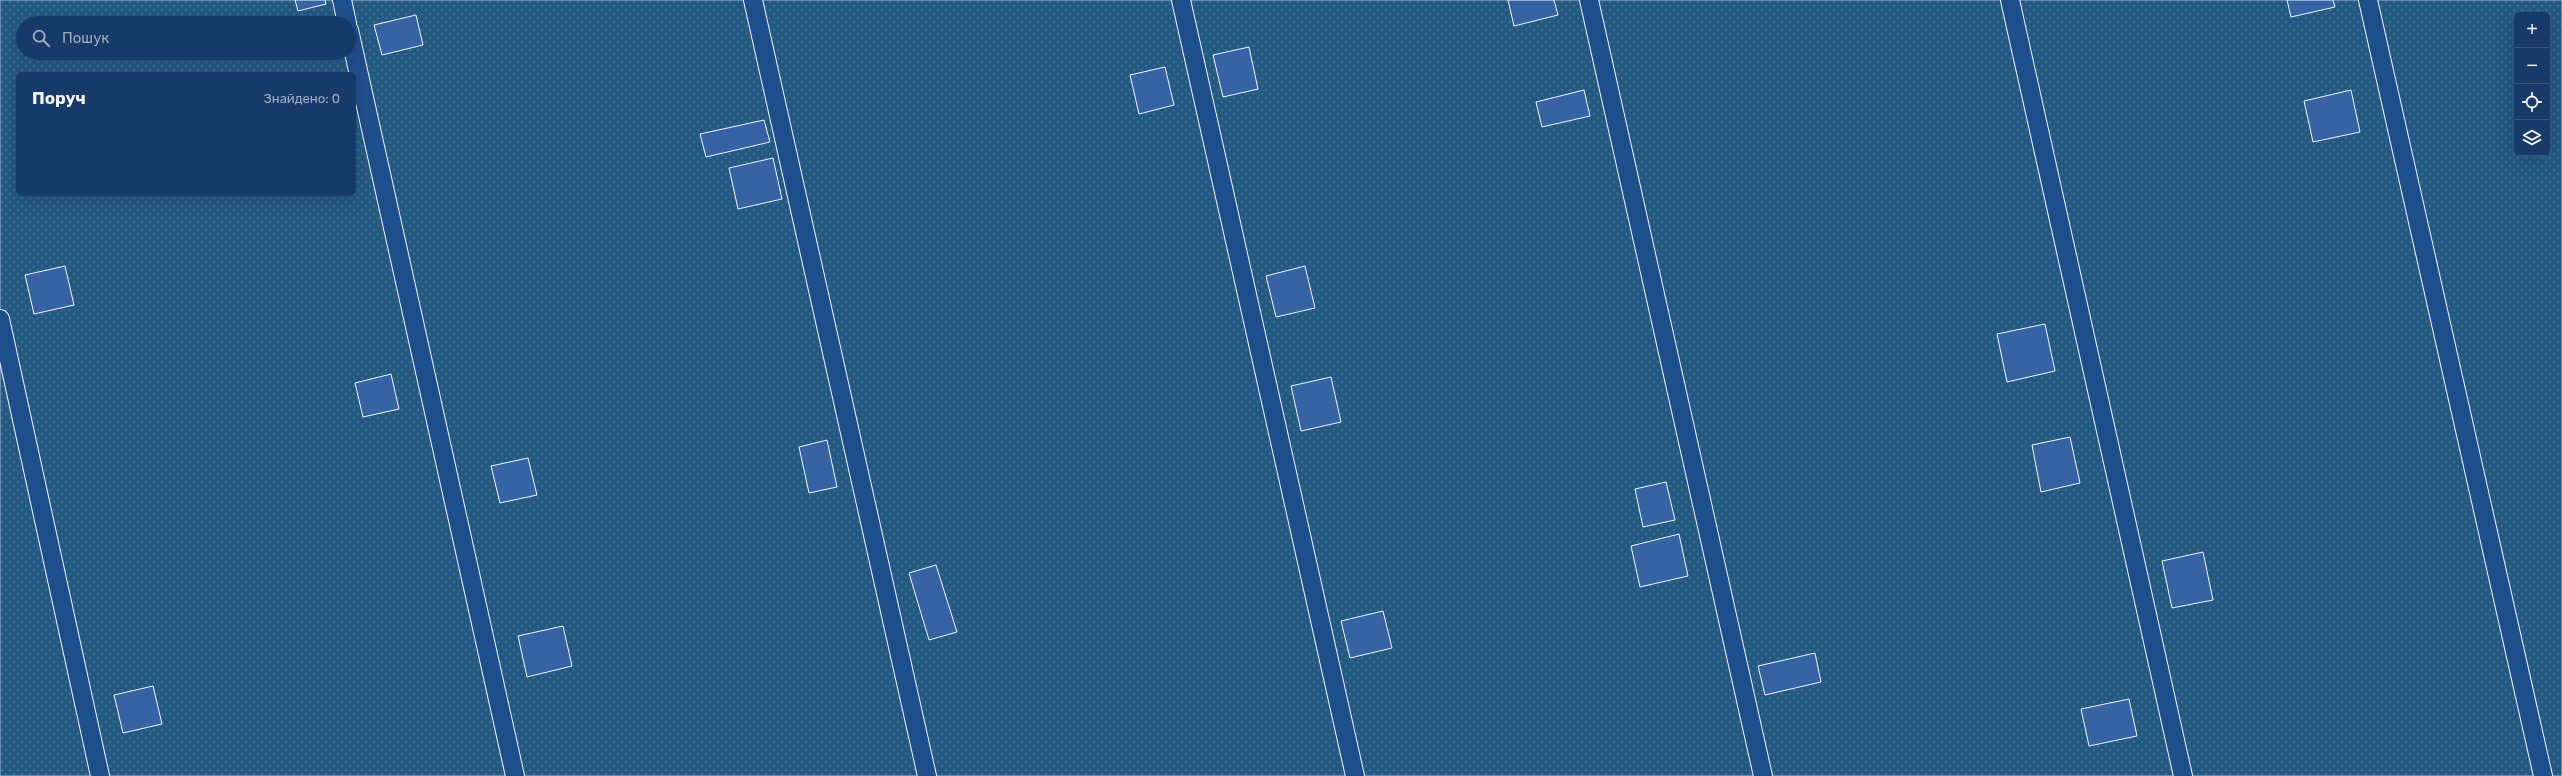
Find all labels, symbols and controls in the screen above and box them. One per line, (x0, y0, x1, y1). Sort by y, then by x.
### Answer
map controls (2514, 12, 2550, 156)
button: + (2514, 12, 2550, 48)
search box (16, 16, 356, 60)
icon: search (30, 27, 52, 49)
text: Пошук (62, 29, 109, 47)
button: − (2514, 48, 2550, 84)
button: locate (2514, 84, 2550, 120)
text: Поруч (32, 88, 86, 108)
text: Знайдено: 0 (264, 91, 340, 106)
button: layers (2514, 120, 2550, 156)

